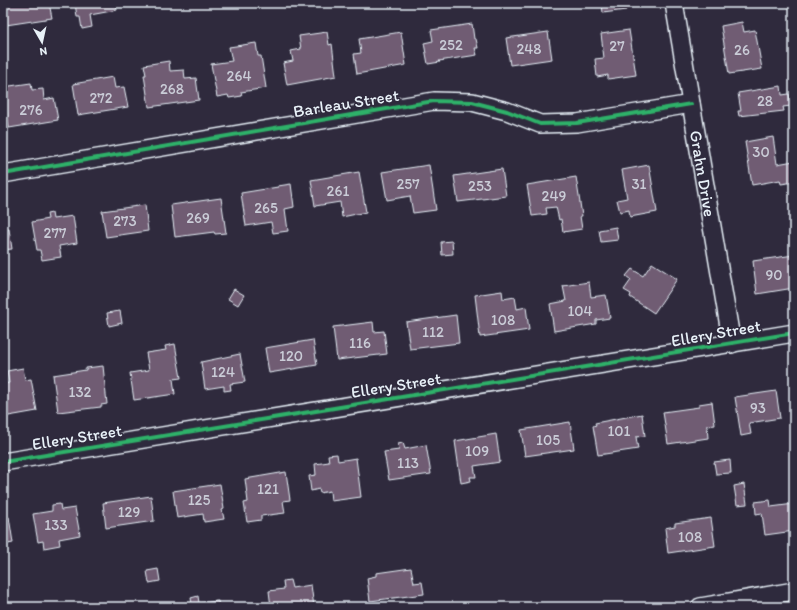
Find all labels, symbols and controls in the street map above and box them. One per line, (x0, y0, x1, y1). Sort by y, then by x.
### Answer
north arrow (22, 22, 62, 62)
house number: 252 (439, 36, 463, 54)
house number: 27 (609, 37, 625, 55)
house number: 248 (516, 40, 542, 58)
house number: 26 (734, 41, 750, 59)
text: N (39, 44, 48, 58)
house number: 264 (227, 67, 251, 85)
house number: 268 (160, 80, 184, 98)
street label: Barleau Street (292, 85, 401, 121)
house number: 272 (89, 89, 113, 107)
house number: 28 (757, 92, 773, 110)
house number: 276 (19, 101, 43, 119)
street label: Grahn Drive (686, 129, 720, 218)
house number: 30 (752, 143, 770, 161)
house number: 257 (396, 175, 420, 193)
house number: 31 (631, 175, 647, 193)
house number: 253 (468, 177, 492, 195)
house number: 261 (327, 182, 349, 200)
house number: 249 (542, 187, 567, 205)
house number: 265 (254, 199, 278, 217)
house number: 269 (186, 209, 210, 227)
house number: 273 (113, 212, 137, 230)
house number: 277 (44, 224, 67, 242)
house number: 90 (765, 266, 783, 284)
house number: 104 (567, 302, 593, 320)
house number: 108 (491, 311, 515, 329)
street label: Ellery Street (670, 315, 762, 351)
house number: 112 (422, 323, 444, 341)
house number: 116 (349, 334, 371, 352)
house number: 120 (279, 347, 303, 365)
house number: 124 (211, 363, 235, 381)
street label: Ellery Street (350, 368, 442, 402)
house number: 132 (68, 383, 92, 401)
house number: 93 (750, 399, 766, 417)
street label: Ellery Street (31, 420, 123, 454)
house number: 101 (607, 422, 631, 440)
house number: 105 (536, 431, 560, 449)
house number: 109 (465, 442, 489, 460)
house number: 113 (397, 454, 419, 472)
house number: 121 (257, 480, 279, 498)
house number: 125 (188, 491, 210, 509)
house number: 129 (118, 503, 140, 521)
house number: 133 (44, 516, 68, 534)
house number: 108 (678, 528, 702, 546)

